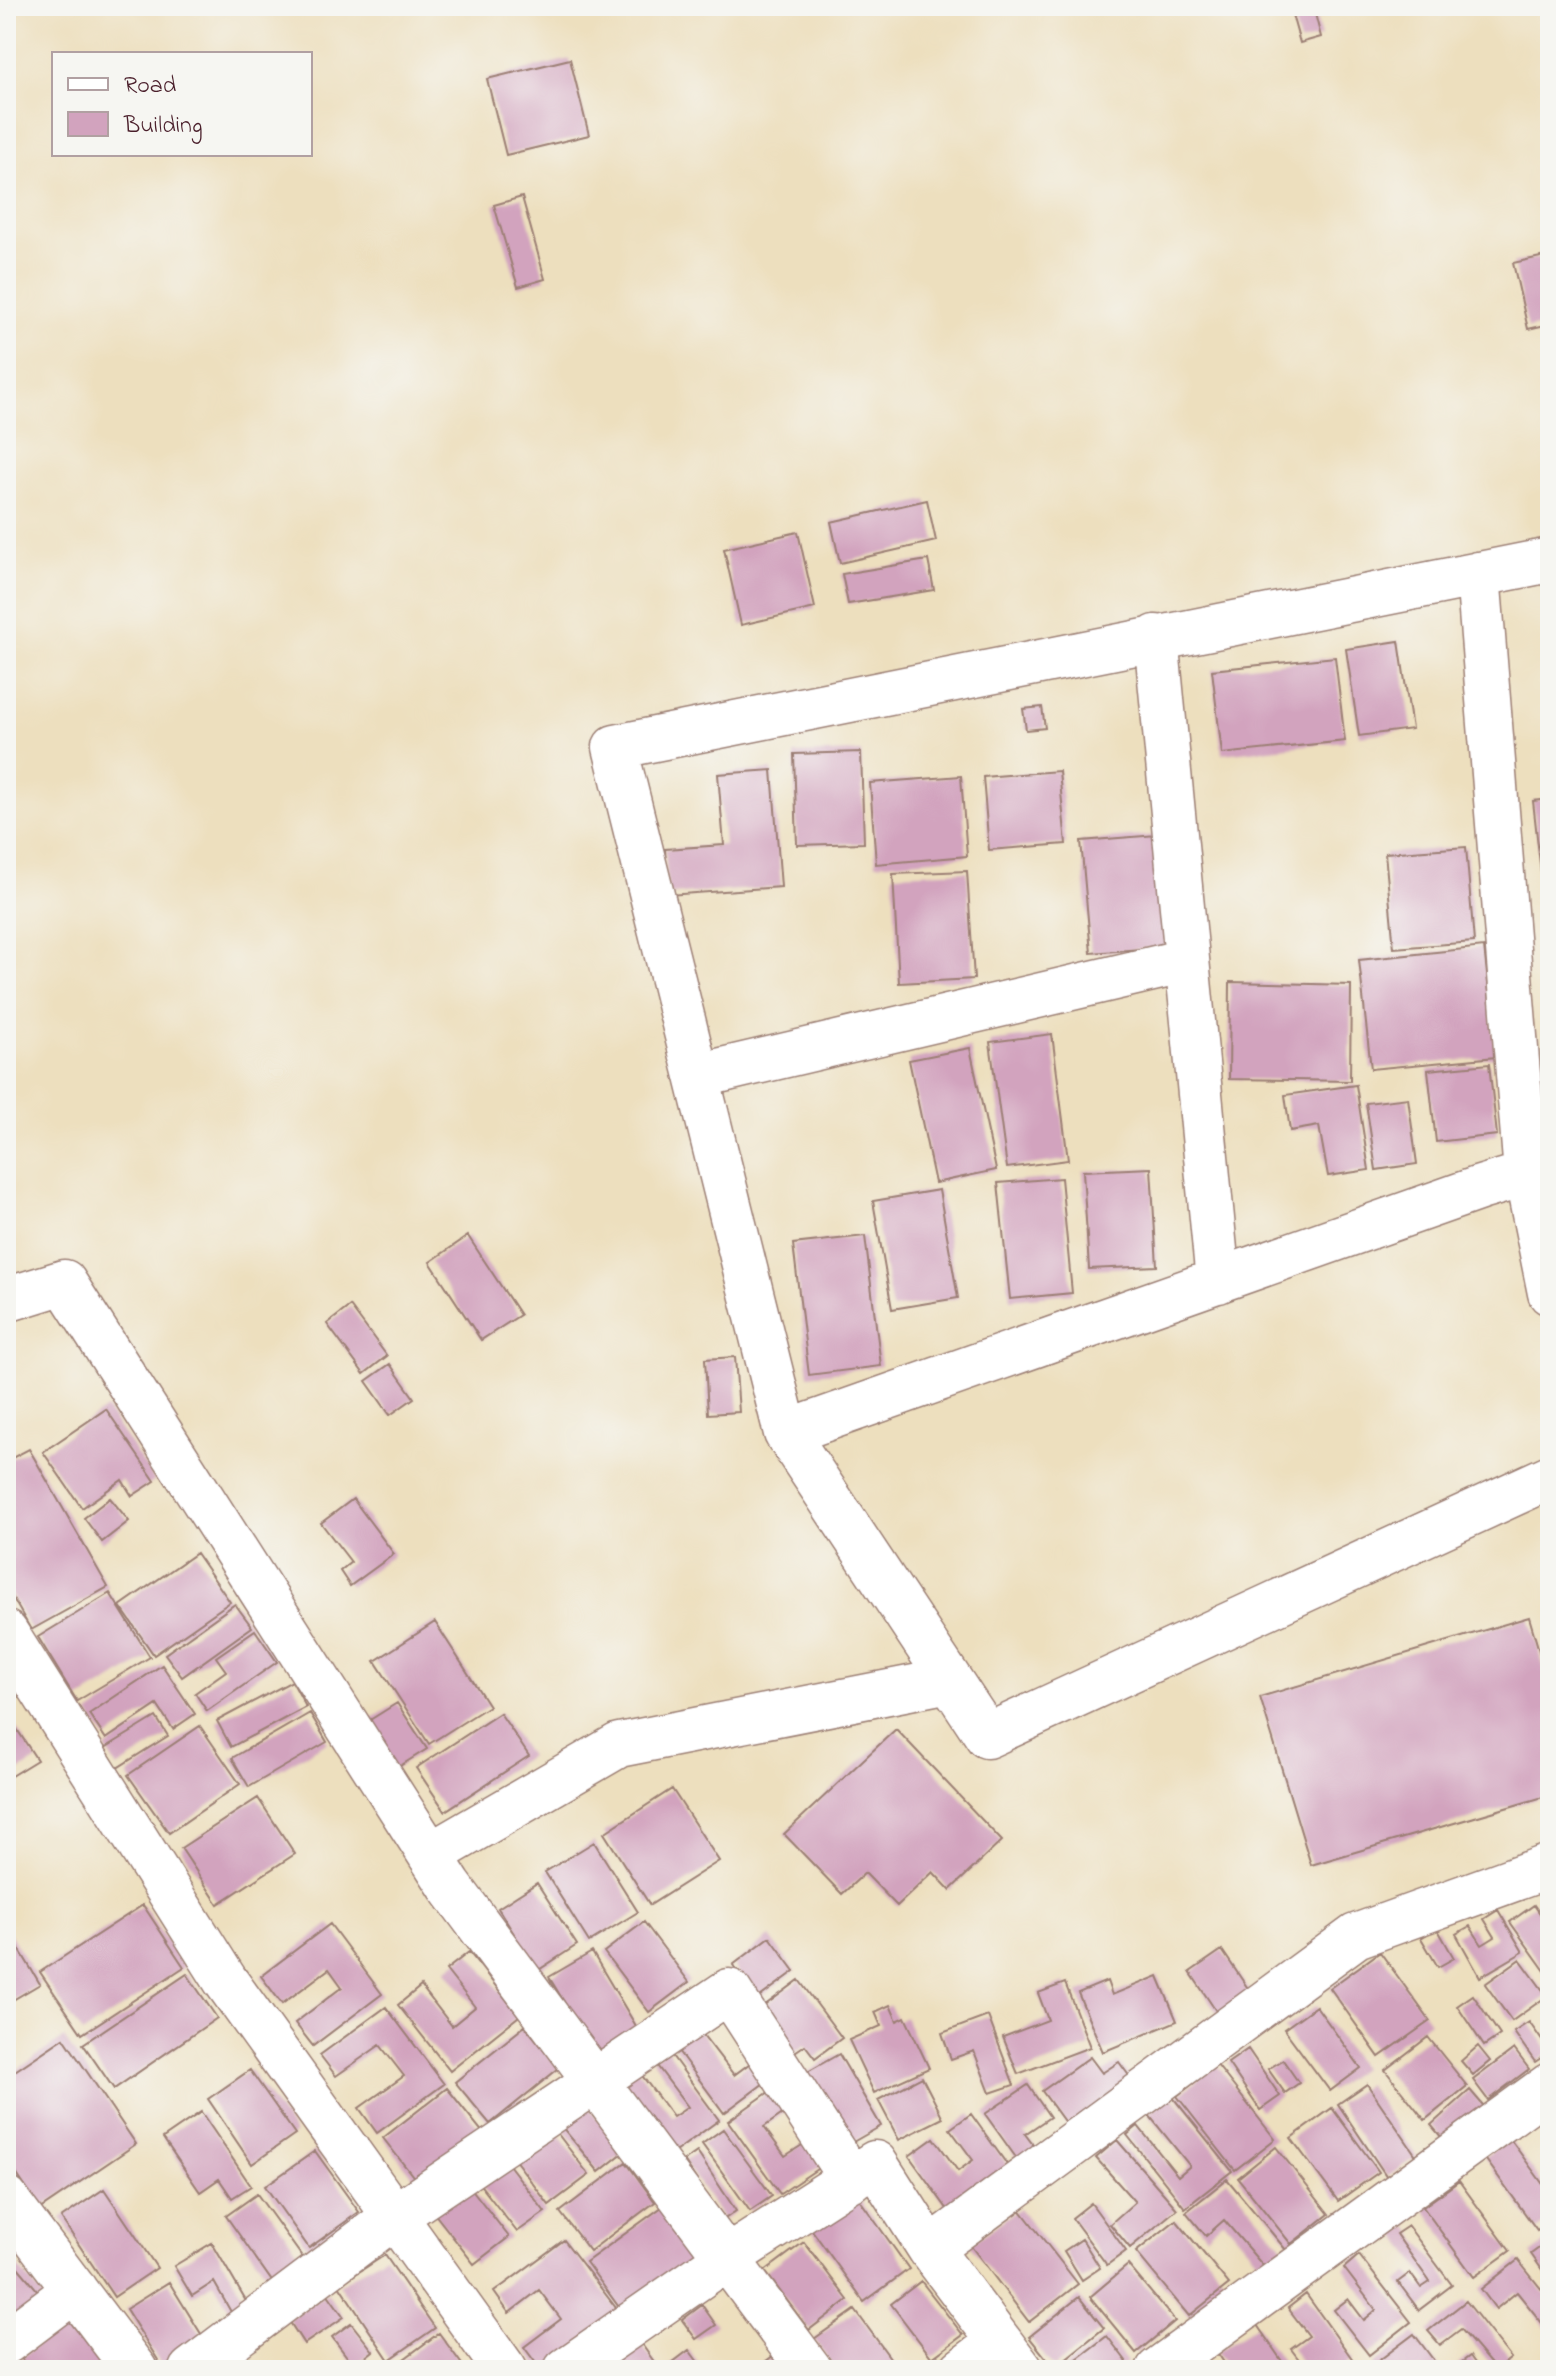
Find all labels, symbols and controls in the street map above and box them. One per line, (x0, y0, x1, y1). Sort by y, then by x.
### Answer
legend (52, 52, 312, 156)
text: Road (124, 69, 177, 104)
text: Building (123, 109, 203, 144)

